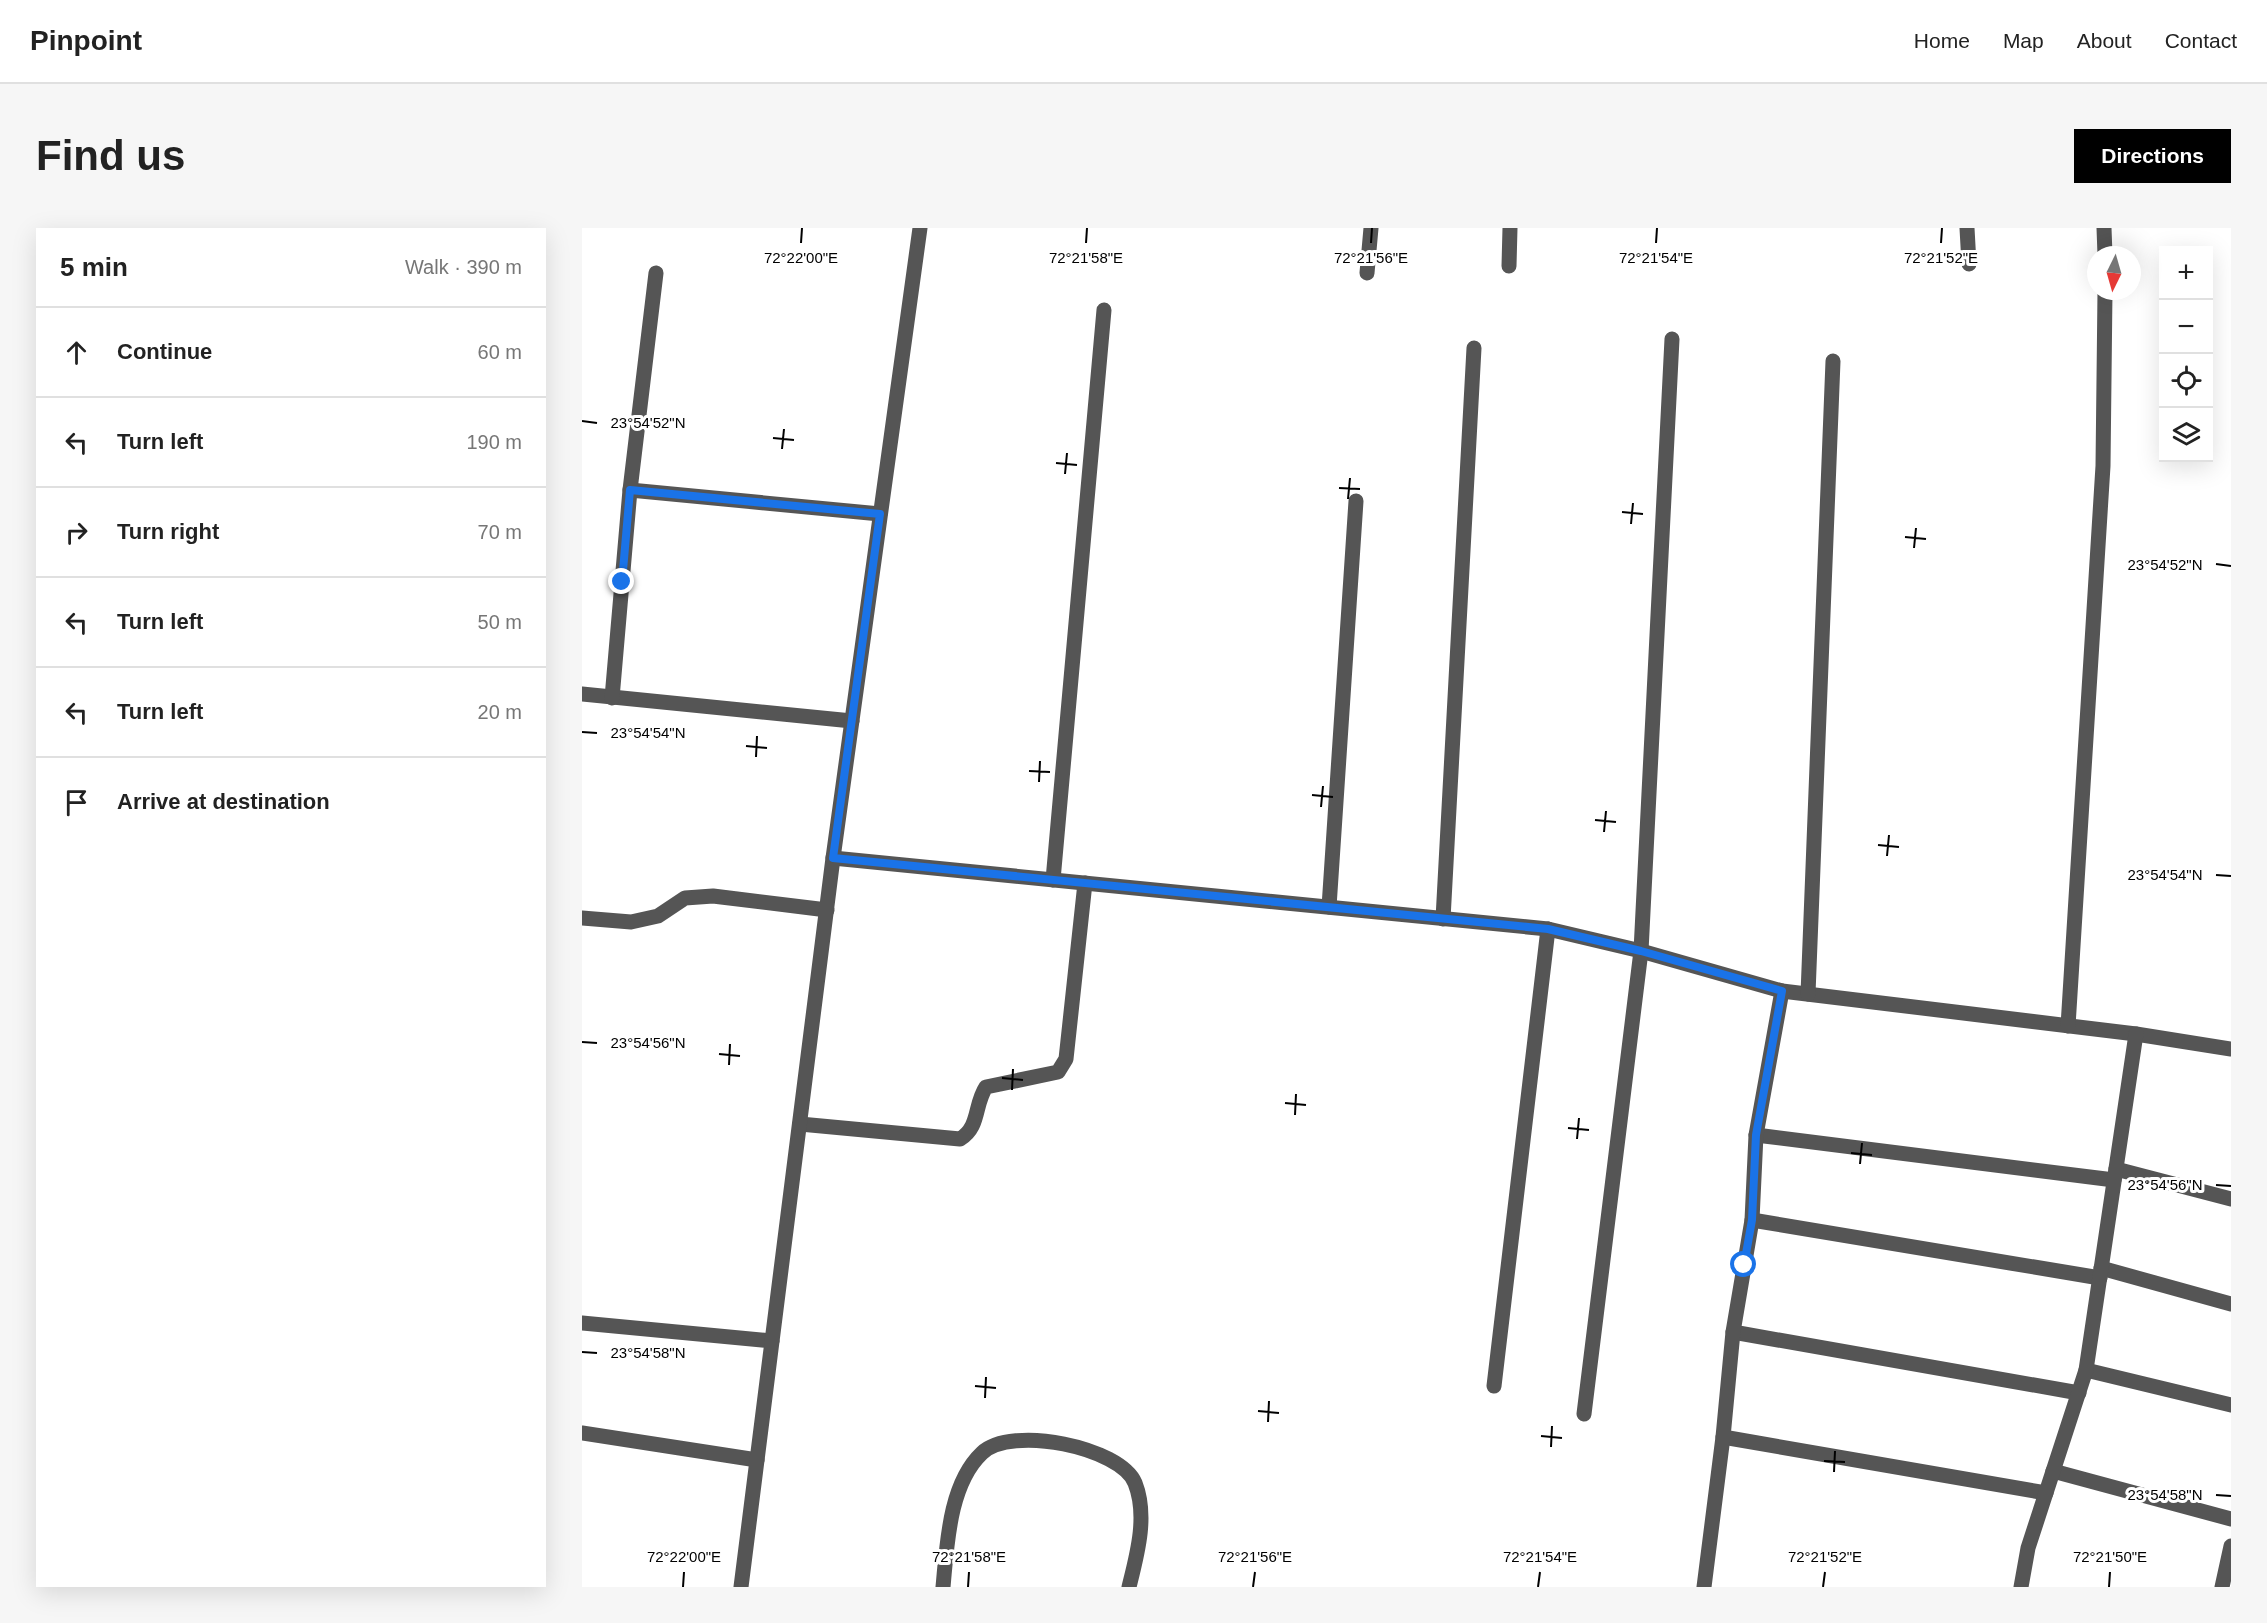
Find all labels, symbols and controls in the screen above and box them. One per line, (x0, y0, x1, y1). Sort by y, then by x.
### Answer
text: Pinpoint (30, 25, 142, 56)
text: Home (1914, 29, 1970, 52)
text: Map (2003, 29, 2044, 52)
text: About (2077, 29, 2132, 52)
text: Contact (2165, 29, 2237, 52)
button: Directions (2074, 129, 2231, 183)
text: Find us (36, 132, 185, 179)
north arrow (2087, 246, 2141, 300)
map controls (2159, 246, 2213, 462)
button: + (2159, 246, 2213, 300)
text: 72°22'00"E (764, 249, 838, 266)
text: 72°21'58"E (1049, 249, 1123, 266)
text: 72°21'56"E (1334, 249, 1408, 266)
text: 72°21'54"E (1619, 249, 1693, 266)
text: 72°21'52"E (1904, 249, 1978, 266)
text: 5 min (60, 252, 128, 282)
text: Walk · 390 m (405, 256, 522, 278)
button: − (2159, 300, 2213, 354)
icon: ahead (60, 336, 93, 369)
text: Continue (117, 339, 212, 364)
text: 60 m (478, 341, 522, 363)
button: locate (2159, 354, 2213, 408)
button: layers (2159, 408, 2213, 462)
text: 23°54'52"N (610, 414, 686, 431)
icon: left (60, 426, 93, 459)
text: Turn left (117, 429, 203, 454)
text: 190 m (466, 431, 522, 453)
icon: right (60, 516, 93, 549)
text: Turn right (117, 519, 219, 544)
text: 70 m (478, 521, 522, 543)
text: 23°54'52"N (2127, 556, 2203, 573)
route end (608, 568, 634, 594)
icon: left (60, 606, 93, 639)
text: Turn left (117, 609, 203, 634)
text: 50 m (478, 611, 522, 633)
icon: left (60, 696, 93, 729)
text: Turn left (117, 699, 203, 724)
text: 20 m (478, 701, 522, 723)
text: 23°54'54"N (610, 724, 686, 741)
icon: arrive (60, 786, 93, 819)
text: Arrive at destination (117, 789, 330, 814)
text: 23°54'54"N (2127, 866, 2203, 883)
text: 23°54'56"N (610, 1034, 686, 1051)
text: 23°54'56"N (2127, 1176, 2203, 1193)
route start (1730, 1251, 1756, 1277)
text: 23°54'58"N (610, 1344, 686, 1361)
text: 23°54'58"N (2127, 1486, 2203, 1503)
text: 72°22'00"E (647, 1548, 721, 1565)
text: 72°21'58"E (932, 1548, 1006, 1565)
text: 72°21'56"E (1218, 1548, 1292, 1565)
text: 72°21'54"E (1503, 1548, 1577, 1565)
text: 72°21'52"E (1788, 1548, 1862, 1565)
text: 72°21'50"E (2073, 1548, 2147, 1565)

